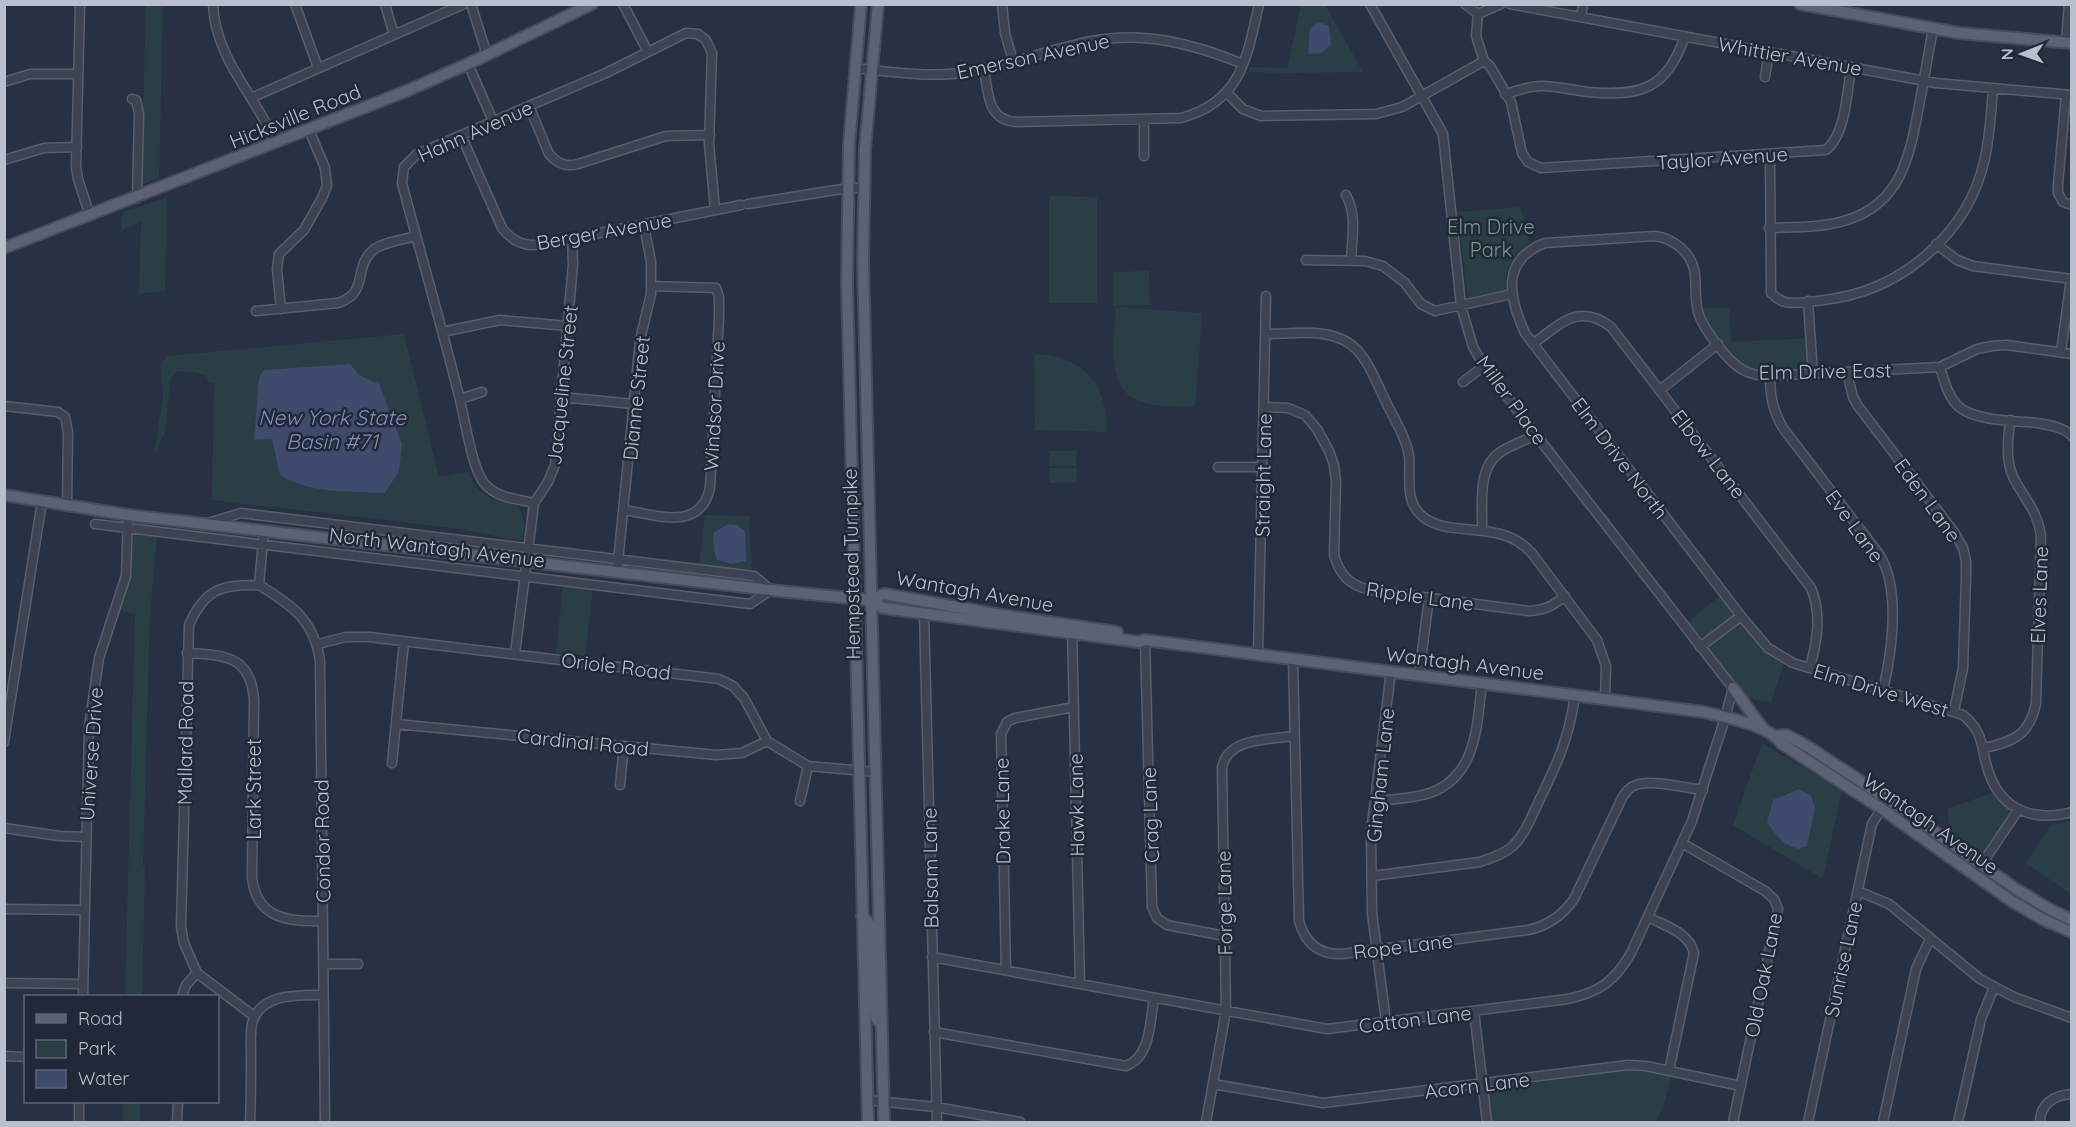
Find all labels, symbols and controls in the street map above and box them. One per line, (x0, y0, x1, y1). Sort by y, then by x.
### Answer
north arrow (1992, 24, 2052, 84)
street label: Emerson Avenue (954, 28, 1112, 84)
street label: Whittier Avenue (1716, 31, 1864, 81)
text: N (1997, 48, 2017, 60)
street label: Hicksville Road (226, 78, 364, 154)
street label: Hahn Avenue (414, 95, 536, 167)
street label: Taylor Avenue (1655, 141, 1789, 175)
street label: Berger Avenue (535, 207, 673, 255)
park label: Elm Drive Park (1447, 214, 1535, 262)
street label: Jacqueline Street (541, 304, 583, 466)
street label: Dianne Street (617, 334, 655, 462)
street label: Windsor Drive (698, 340, 730, 472)
street label: Miller Place (1471, 350, 1553, 450)
street label: Elm Drive East (1758, 357, 1892, 385)
street label: Elm Drive North (1566, 392, 1674, 524)
water label: New York State Basin #71 (258, 404, 407, 454)
street label: Elbow Lane (1666, 404, 1752, 504)
street label: Straight Lane (1249, 413, 1277, 537)
street label: Eden Lane (1889, 453, 1967, 547)
street label: Hempstead Turnpike (837, 468, 865, 660)
street label: Eve Lane (1820, 485, 1890, 567)
street label: North Wantagh Avenue (328, 521, 546, 573)
street label: Elves Lane (2025, 546, 2053, 644)
street label: Wantagh Avenue (894, 565, 1056, 617)
street label: Ripple Lane (1364, 576, 1476, 616)
street label: Wantagh Avenue (1384, 641, 1546, 685)
street label: Oriole Road (560, 647, 672, 685)
street label: Elm Drive West (1811, 658, 1952, 722)
street label: Mallard Road (171, 681, 199, 805)
street label: Universe Drive (74, 686, 108, 822)
street label: Gingham Lane (1361, 707, 1399, 843)
street label: Cardinal Road (516, 723, 650, 761)
street label: Lark Street (241, 738, 266, 840)
street label: Hawk Lane (1063, 753, 1089, 857)
street label: Drake Lane (989, 757, 1015, 865)
street label: Crag Lane (1136, 766, 1164, 864)
street label: Wantagh Avenue (1859, 767, 2003, 879)
street label: Condor Road (308, 779, 336, 903)
street label: Balsam Lane (916, 807, 944, 929)
street label: Forge Lane (1211, 850, 1237, 956)
street label: Sunrise Lane (1819, 899, 1867, 1019)
street label: Old Oak Lane (1739, 911, 1787, 1039)
street label: Rope Lane (1352, 928, 1454, 964)
legend (24, 995, 219, 1103)
street label: Cotton Lane (1357, 1000, 1473, 1038)
text: Road (78, 1007, 123, 1030)
text: Park (78, 1037, 116, 1060)
street label: Acorn Lane (1423, 1066, 1531, 1104)
text: Water (78, 1067, 129, 1090)

